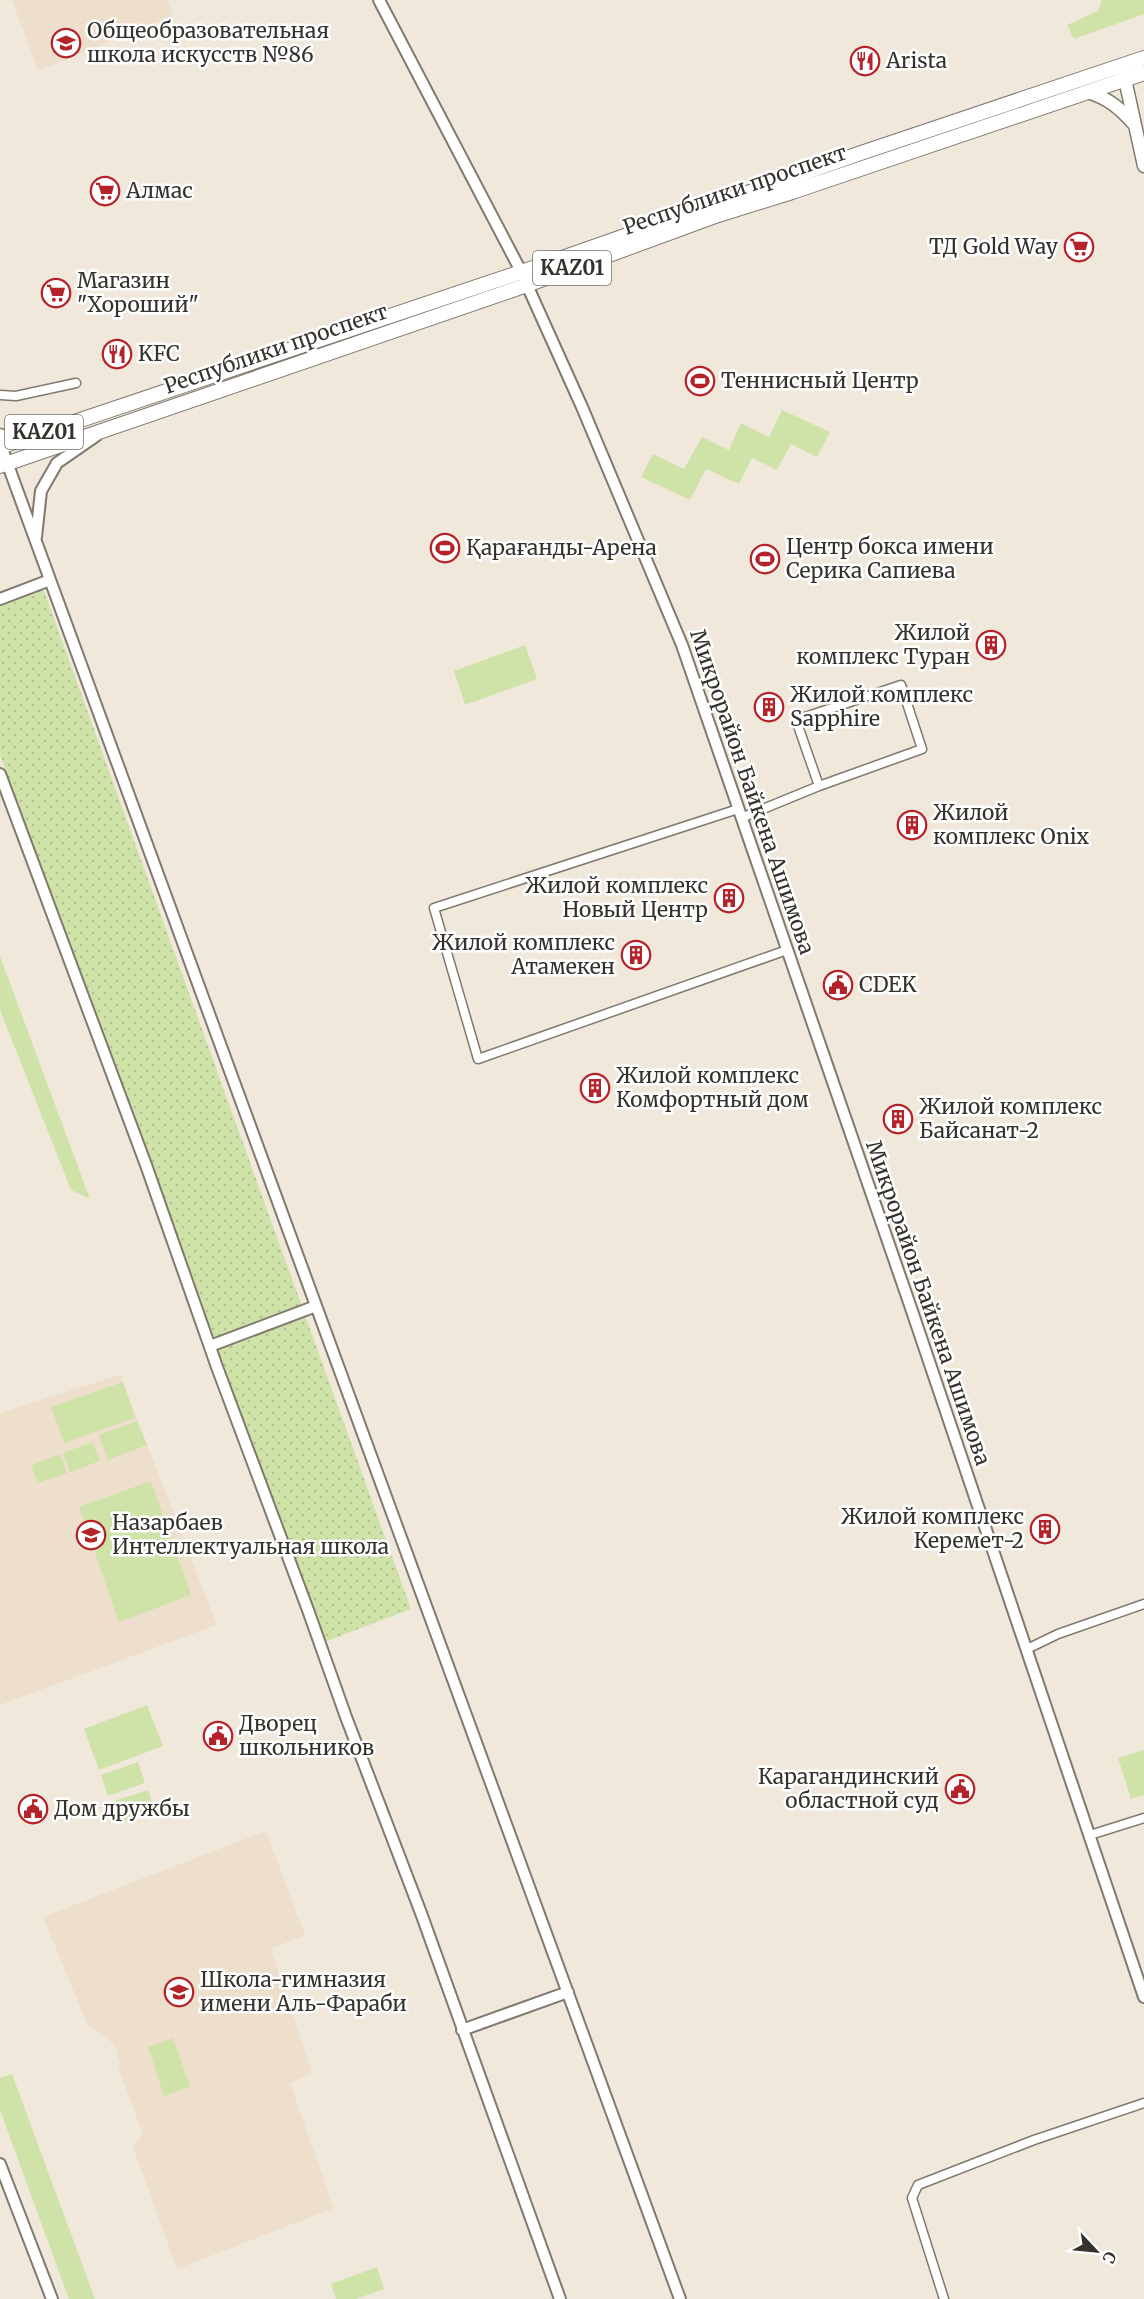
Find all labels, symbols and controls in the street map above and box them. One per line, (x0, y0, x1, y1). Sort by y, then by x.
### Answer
place label: Общеобразовательная школа искусств №86 (87, 17, 329, 68)
school or university icon: Общеобразовательная школа искусств №86 (50, 27, 82, 59)
restaurant icon: Arista (849, 45, 881, 77)
place label: Arista (885, 47, 947, 74)
street label: Республики проспект (619, 138, 851, 241)
supermarket icon: Алмас (89, 175, 121, 207)
place label: Алмас (125, 177, 193, 204)
supermarket icon: ТД Gold Way (1063, 231, 1095, 263)
place label: ТД Gold Way (929, 233, 1059, 260)
road number: KАZ01 (533, 251, 611, 285)
place label: Магазин "Хороший" (77, 267, 199, 318)
supermarket icon: Магазин "Хороший" (40, 277, 72, 309)
street label: Республики проспект (160, 297, 392, 400)
restaurant icon: KFC (101, 338, 133, 370)
place label: KFC (138, 340, 180, 367)
sports icon: Теннисный Центр (684, 365, 716, 397)
place label: Теннисный Центр (721, 367, 919, 394)
road number: KАZ01 (5, 415, 83, 449)
sports icon: Қарағанды-Арена (429, 532, 461, 564)
place label: Центр бокса имени Серика Сапиева (786, 533, 994, 584)
place label: Қарағанды-Арена (466, 534, 657, 561)
sports icon: Центр бокса имени Серика Сапиева (749, 543, 781, 575)
place label: Жилой комплекс Туран (796, 619, 970, 670)
street label: Микрорайон Байкена Ашимова (684, 626, 821, 958)
building icon: Жилой комплекс Туран (975, 629, 1007, 661)
place label: Жилой комплекс Sapphire (790, 681, 973, 732)
building icon: Жилой комплекс Sapphire (753, 691, 785, 723)
place label: Жилой комплекс Onix (933, 799, 1090, 850)
building icon: Жилой комплекс Onix (896, 809, 928, 841)
place label: Жилой комплекс Новый Центр (525, 872, 708, 923)
building icon: Жилой комплекс Новый Центр (713, 882, 745, 914)
place label: Жилой комплекс Атамекен (432, 929, 615, 980)
building icon: Жилой комплекс Атамекен (620, 939, 652, 971)
public building icon: CDEK (822, 969, 854, 1001)
place label: CDEK (859, 971, 917, 998)
place label: Жилой комплекс Комфортный дом (616, 1062, 809, 1113)
building icon: Жилой комплекс Комфортный дом (579, 1072, 611, 1104)
place label: Жилой комплекс Байсанат-2 (919, 1093, 1102, 1144)
building icon: Жилой комплекс Байсанат-2 (882, 1103, 914, 1135)
street label: Микрорайон Байкена Ашимова (860, 1137, 997, 1469)
place label: Жилой комплекс Керемет-2 (841, 1503, 1024, 1554)
place label: Назарбаев Интеллектуальная школа (112, 1509, 389, 1560)
building icon: Жилой комплекс Керемет-2 (1029, 1513, 1061, 1545)
school or university icon: Назарбаев Интеллектуальная школа (75, 1519, 107, 1551)
place label: Дворец школьников (239, 1710, 374, 1761)
public building icon: Дворец школьников (202, 1720, 234, 1752)
place label: Карагандинский областной суд (758, 1763, 939, 1814)
public building icon: Карагандинский областной суд (944, 1773, 976, 1805)
public building icon: Дом дружбы (17, 1793, 49, 1825)
place label: Дом дружбы (54, 1795, 190, 1822)
place label: Школа-гимназия имени Аль-Фараби (200, 1966, 407, 2017)
school or university icon: Школа-гимназия имени Аль-Фараби (163, 1976, 195, 2008)
north arrow (1066, 2221, 1126, 2281)
text: С (1098, 2248, 1121, 2267)

